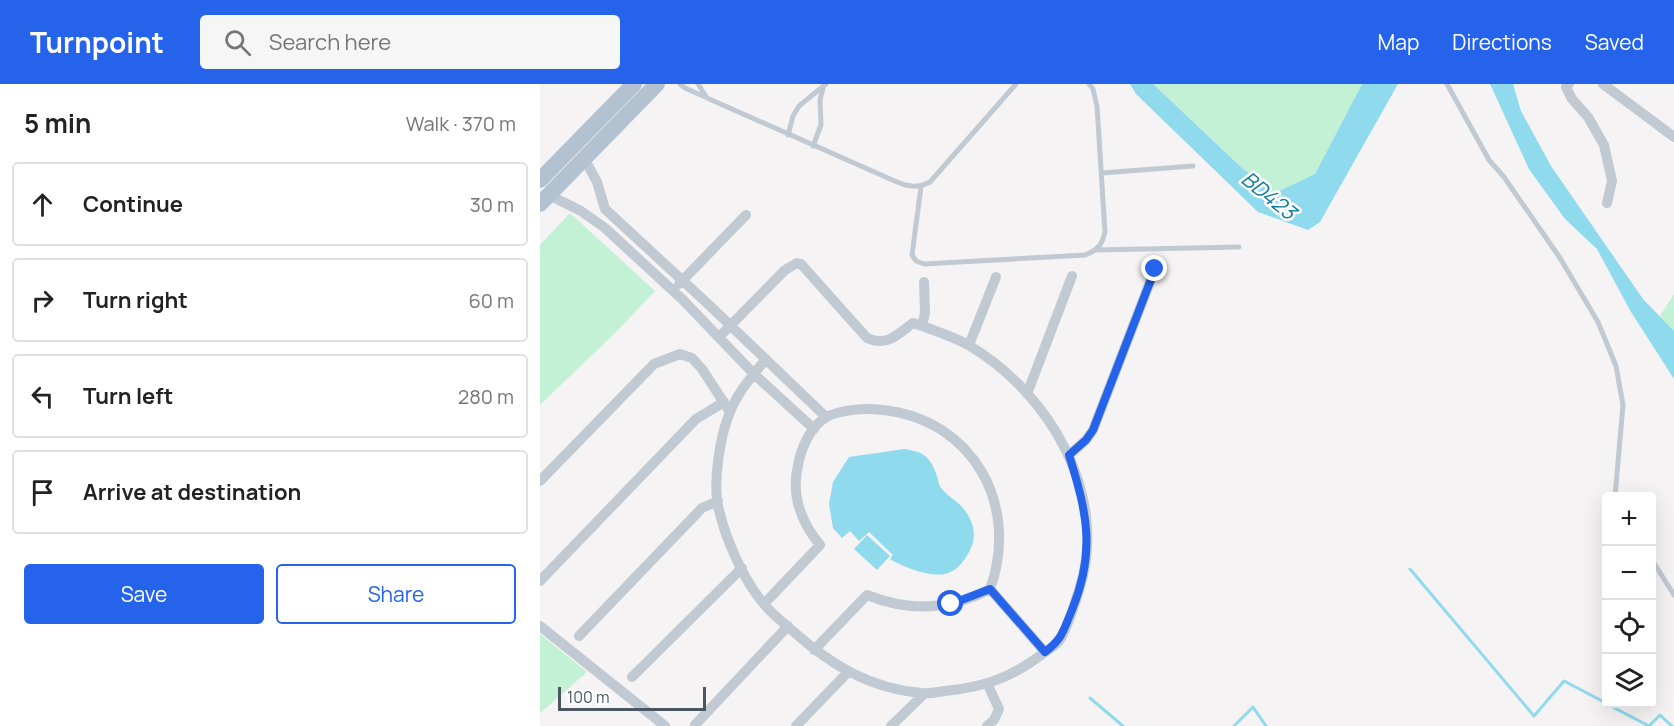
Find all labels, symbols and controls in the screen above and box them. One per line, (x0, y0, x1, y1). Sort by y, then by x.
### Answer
search box (200, 15, 620, 69)
text: Turnpoint (30, 23, 164, 61)
icon: search (221, 26, 254, 59)
text: Search here (269, 27, 391, 57)
text: Map (1378, 28, 1419, 56)
text: Directions (1452, 28, 1552, 56)
text: Saved (1585, 28, 1644, 56)
text: 5 min (24, 105, 91, 141)
text: Walk · 370 m (406, 110, 516, 137)
water label: BD423 (1236, 164, 1304, 227)
icon: ahead (26, 188, 59, 221)
text: Continue (83, 189, 183, 219)
text: 30 m (470, 191, 514, 218)
route end (1141, 255, 1167, 281)
icon: right (26, 284, 59, 317)
text: Turn right (83, 285, 188, 315)
text: 60 m (468, 287, 514, 314)
icon: left (26, 380, 59, 413)
text: Turn left (83, 381, 173, 411)
text: 280 m (458, 383, 514, 410)
icon: arrive (26, 476, 59, 509)
text: Arrive at destination (83, 477, 301, 507)
map controls (1602, 492, 1656, 708)
button: + (1602, 492, 1656, 546)
button: − (1602, 546, 1656, 600)
button: Save (24, 564, 264, 624)
button: Share (276, 564, 516, 624)
route start (937, 590, 963, 616)
button: locate (1602, 600, 1656, 654)
button: layers (1602, 654, 1656, 708)
scale bar (558, 684, 706, 712)
text: 100 m (567, 686, 610, 708)

